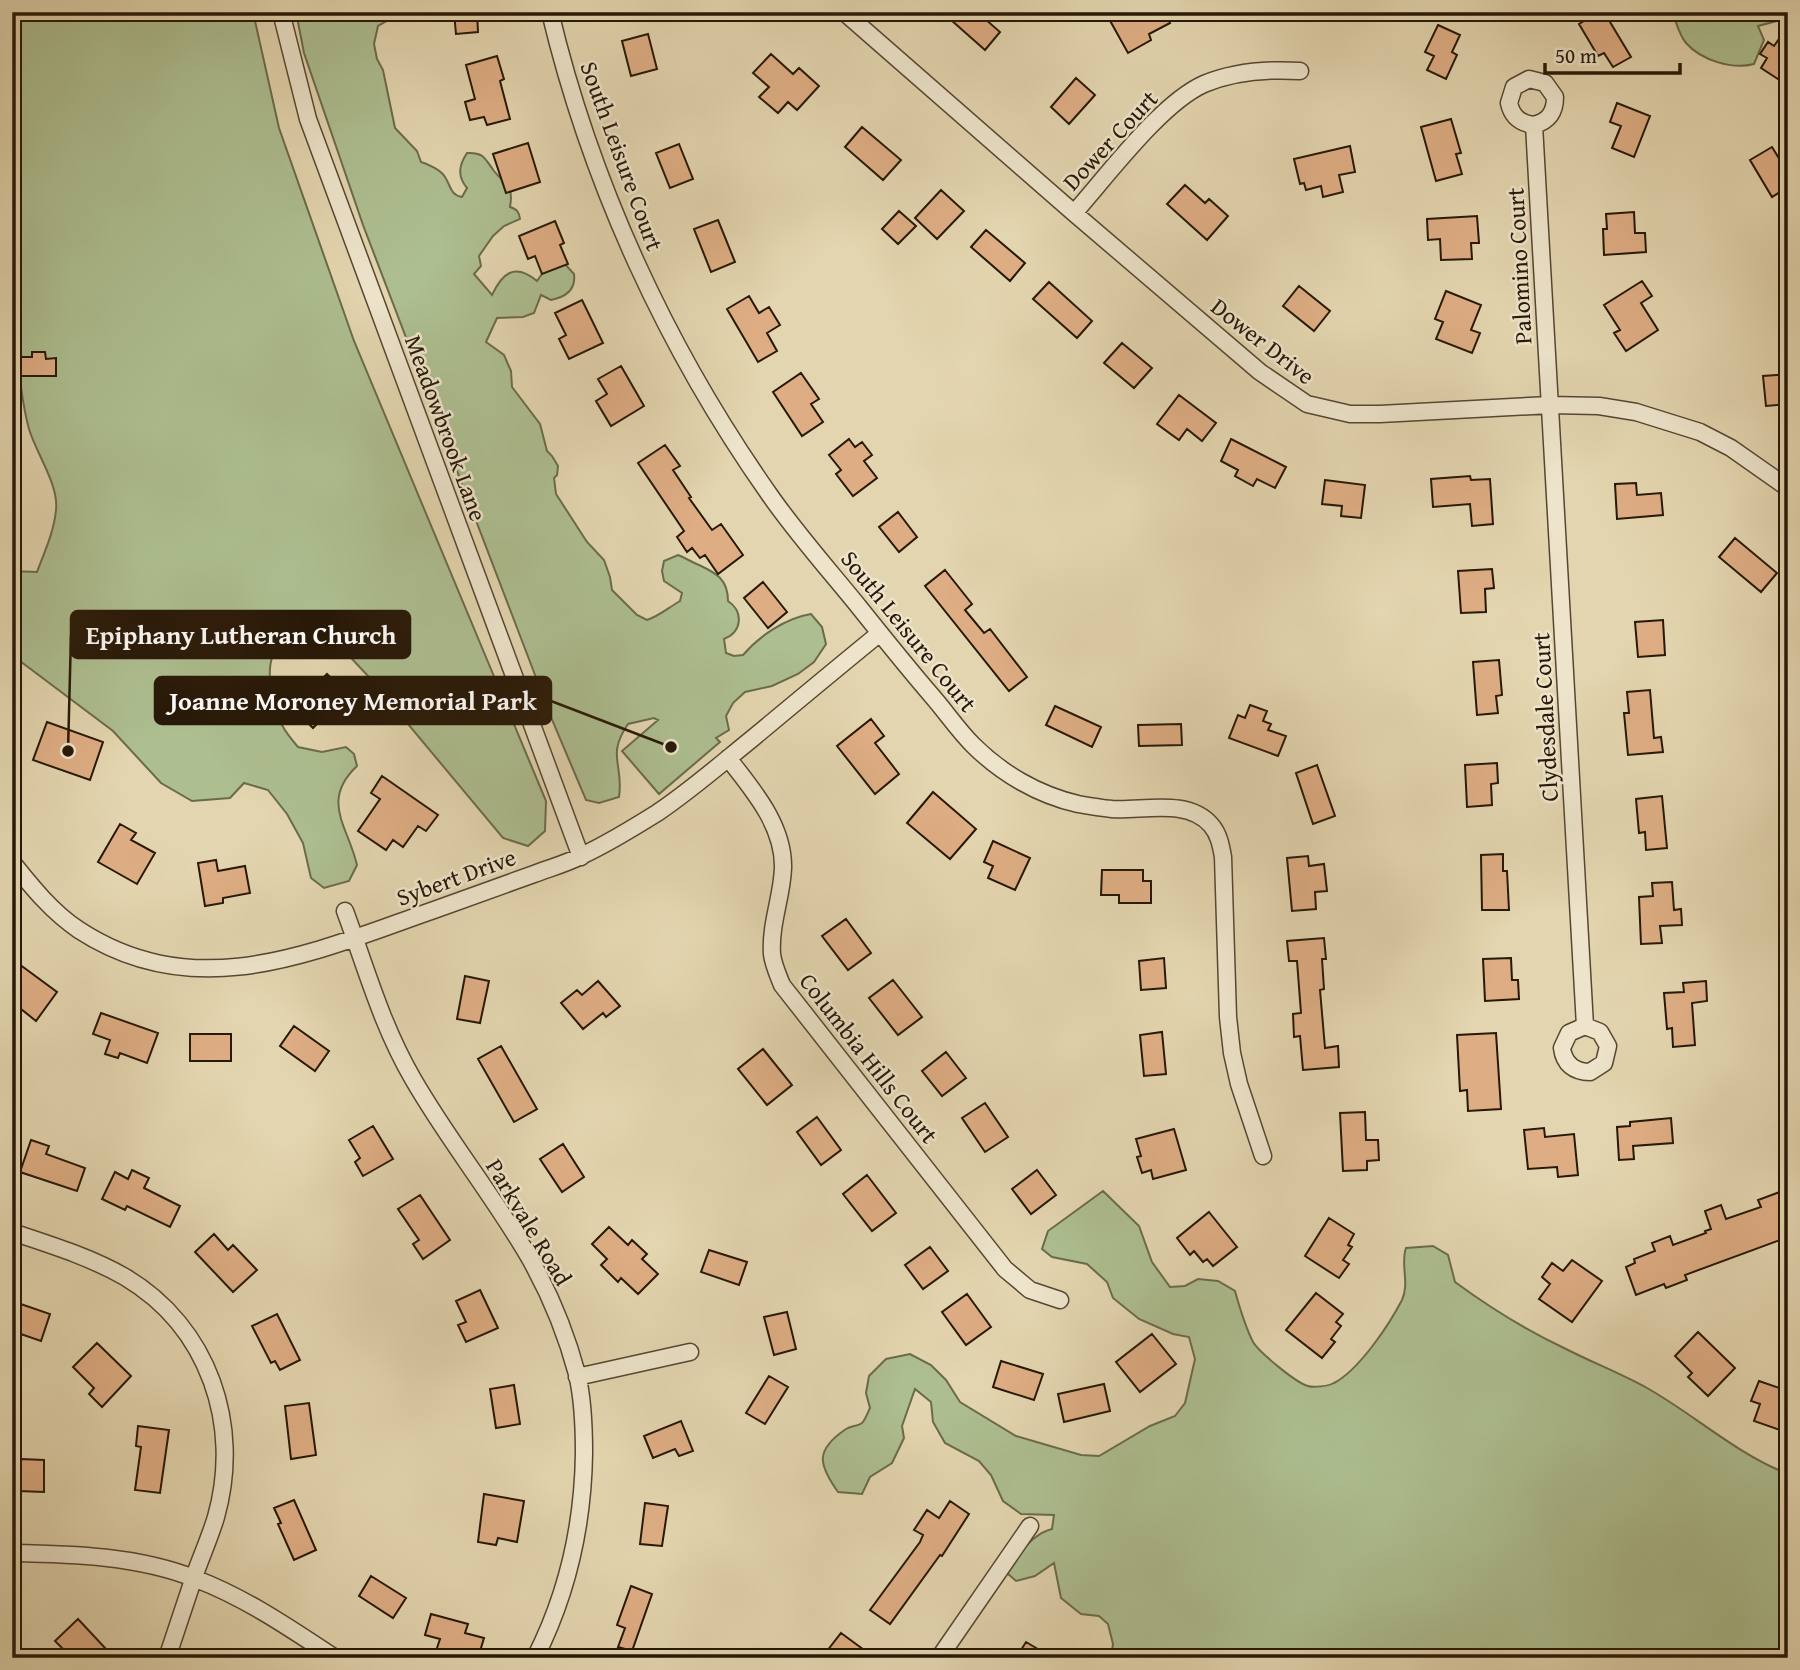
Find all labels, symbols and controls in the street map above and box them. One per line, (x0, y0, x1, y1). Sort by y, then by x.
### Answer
scale bar (1545, 32, 1679, 76)
text: 50 m (1555, 40, 1597, 71)
street label: South Leisure Court (572, 56, 673, 256)
street label: Dower Court (1054, 82, 1166, 198)
street label: Palomino Court (1497, 186, 1541, 345)
street label: Dower Drive (1204, 289, 1322, 393)
street label: Meadowbrook Lane (396, 330, 496, 526)
street label: South Leisure Court (833, 543, 986, 720)
callout: Epiphany Lutheran Church (71, 611, 410, 658)
text: Epiphany Lutheran Church (86, 615, 397, 654)
street label: Clydesdale Court (1523, 631, 1567, 803)
callout: Joanne Moroney Memorial Park (155, 677, 551, 724)
text: Joanne Moroney Memorial Park (165, 681, 537, 720)
street label: Sybert Drive (391, 839, 521, 915)
street label: Columbia Hills Court (791, 965, 947, 1151)
street label: Parkvale Road (477, 1152, 581, 1292)

